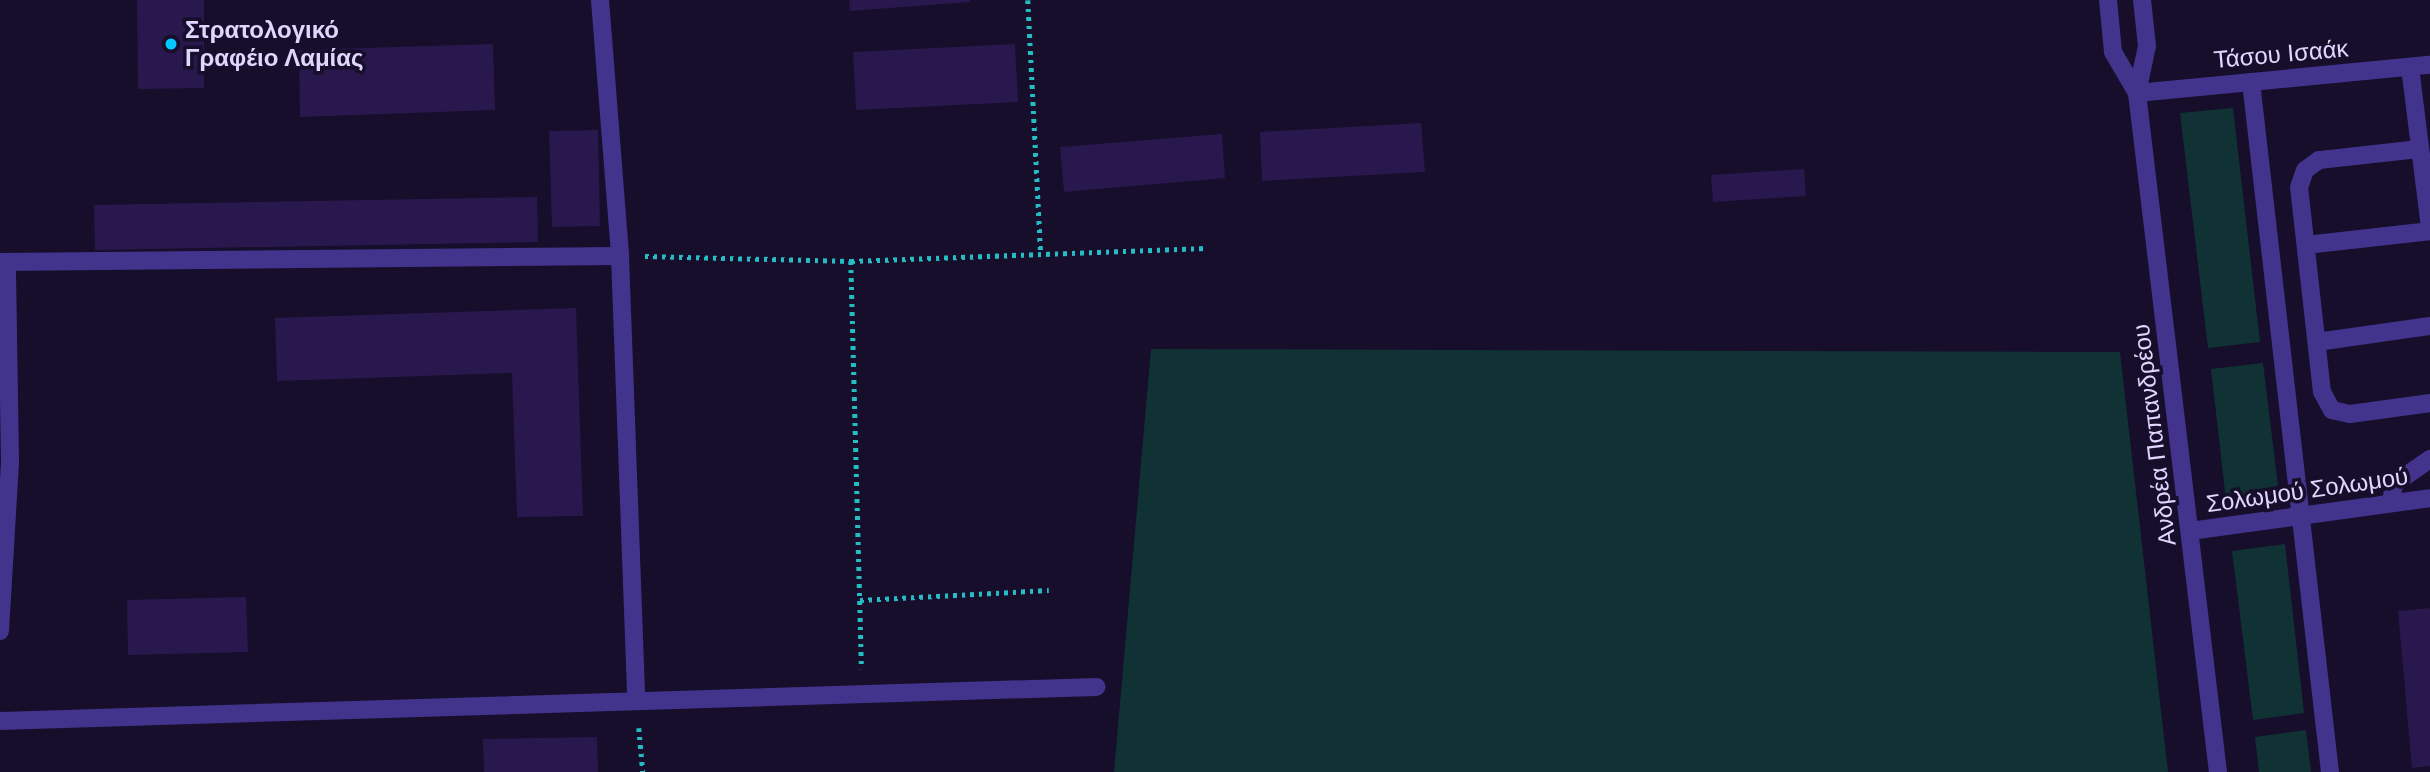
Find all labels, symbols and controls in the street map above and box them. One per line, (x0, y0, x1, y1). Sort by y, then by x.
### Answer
place label: Στρατολογικό Γραφέιο Λαμίας (185, 16, 364, 72)
street label: Τάσου Ισαάκ (2212, 34, 2350, 74)
marker: Στρατολογικό Γραφέιο Λαμίας (163, 36, 179, 52)
street label: Ανδρέα Παπανδρέου (2126, 322, 2182, 548)
street label: Σολωμού Σολωμού (2204, 462, 2410, 518)

